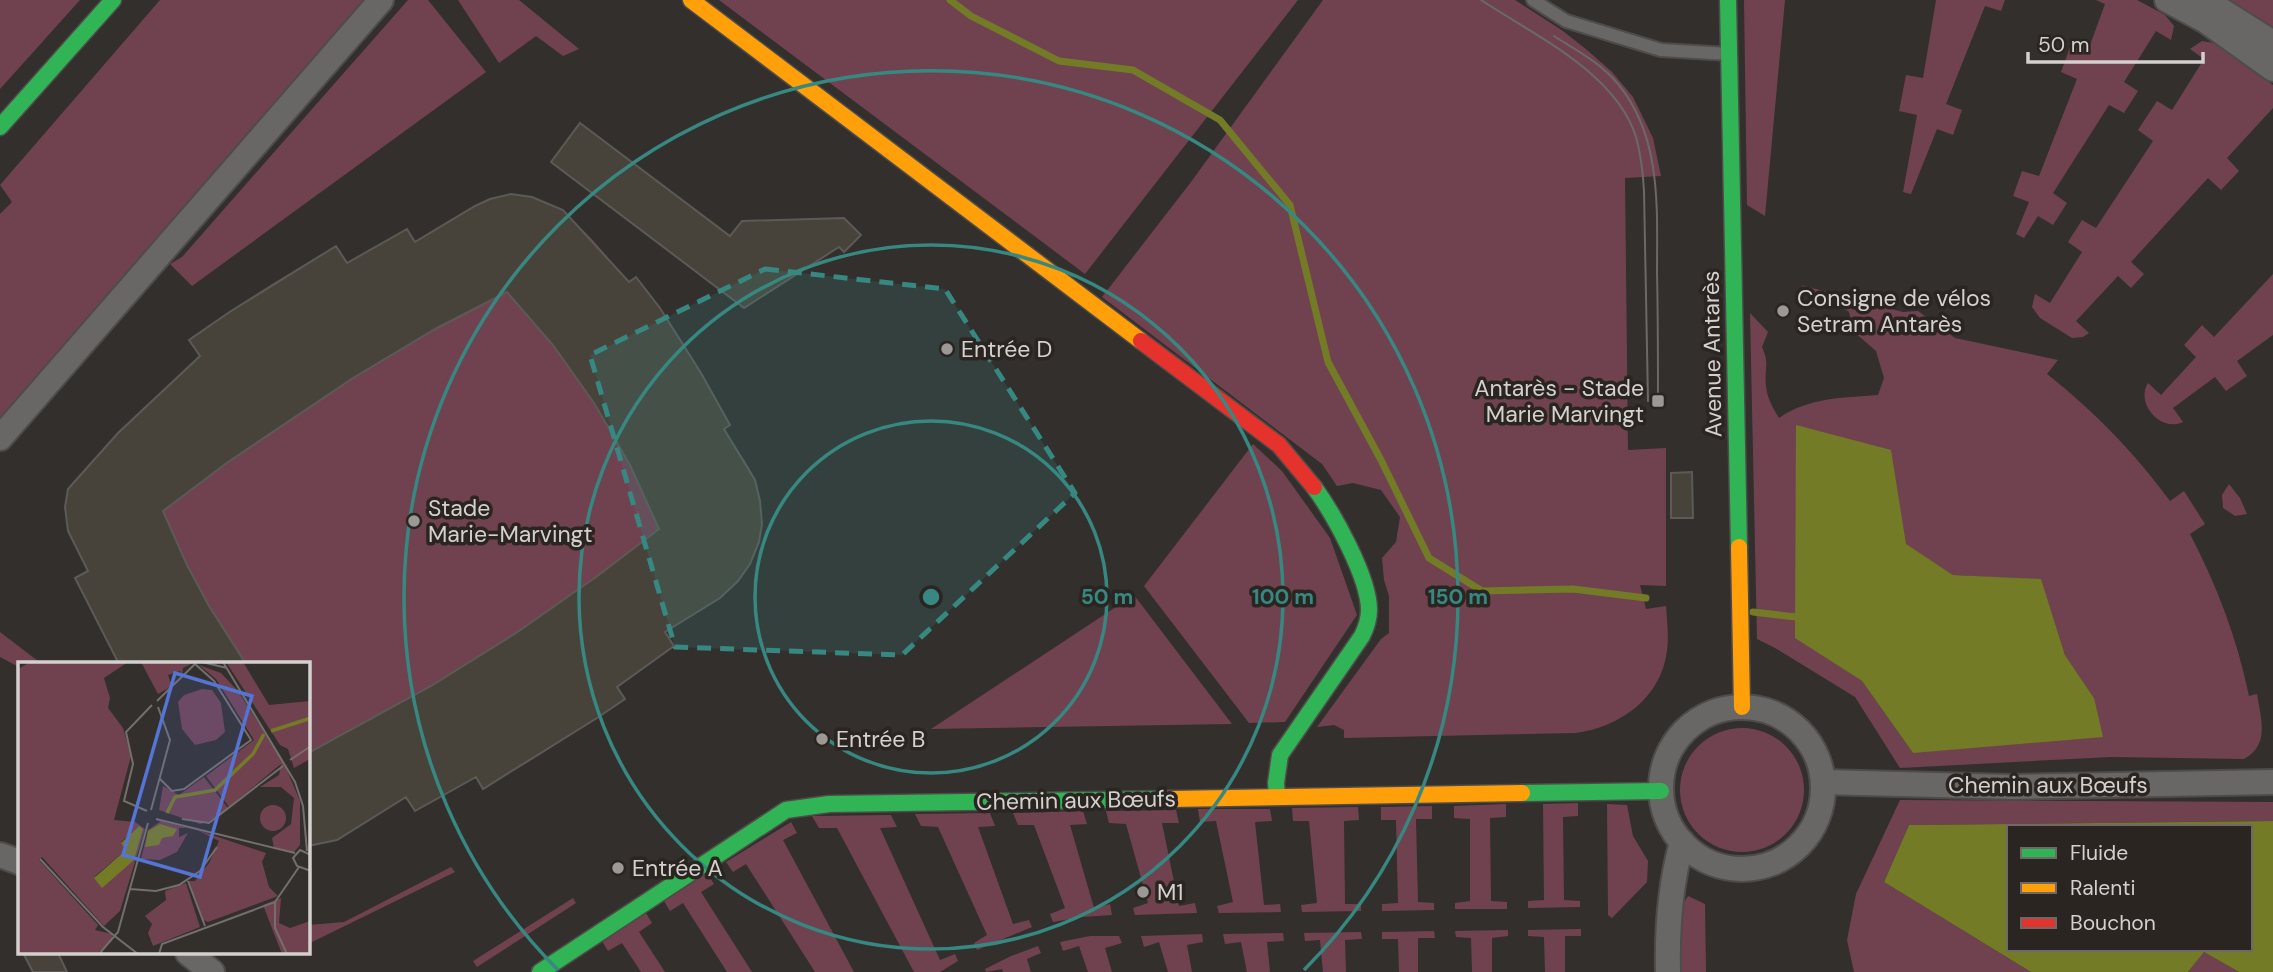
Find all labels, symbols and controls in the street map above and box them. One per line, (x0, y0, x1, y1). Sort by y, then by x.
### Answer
scale bar (2028, 21, 2203, 65)
text: 50 m (2038, 31, 2089, 59)
street label: Avenue Antarès (1696, 270, 1728, 438)
place label: Consigne de vélos Setram Antarès (1797, 283, 1991, 339)
marker: Consigne de vélos Setram Antarès (1775, 303, 1791, 319)
place label: Entrée D (961, 334, 1052, 364)
marker: Entrée D (939, 341, 955, 357)
place label: Antarès - Stade Marie Marvingt (1474, 373, 1644, 429)
marker: Antarès - Stade Marie Marvingt (1650, 393, 1666, 409)
place label: Stade Marie-Marvingt (428, 493, 592, 549)
marker: Stade Marie-Marvingt (406, 513, 422, 529)
text: 50 m (1081, 583, 1133, 611)
text: 100 m (1252, 583, 1314, 611)
text: 150 m (1428, 583, 1488, 611)
centre of rings (919, 585, 943, 609)
inset map (18, 662, 310, 954)
place label: Entrée B (836, 724, 925, 754)
marker: Entrée B (814, 731, 830, 747)
street label: Chemin aux Bœufs (1948, 770, 2148, 800)
street label: Chemin aux Bœufs (976, 783, 1176, 817)
legend (2007, 825, 2252, 951)
text: Fluide (2070, 839, 2128, 867)
place label: Entrée A (632, 853, 723, 883)
marker: Entrée A (610, 860, 626, 876)
text: Ralenti (2070, 874, 2136, 902)
place label: M1 (1157, 877, 1184, 907)
marker: M1 (1135, 884, 1151, 900)
text: Bouchon (2070, 909, 2156, 937)

